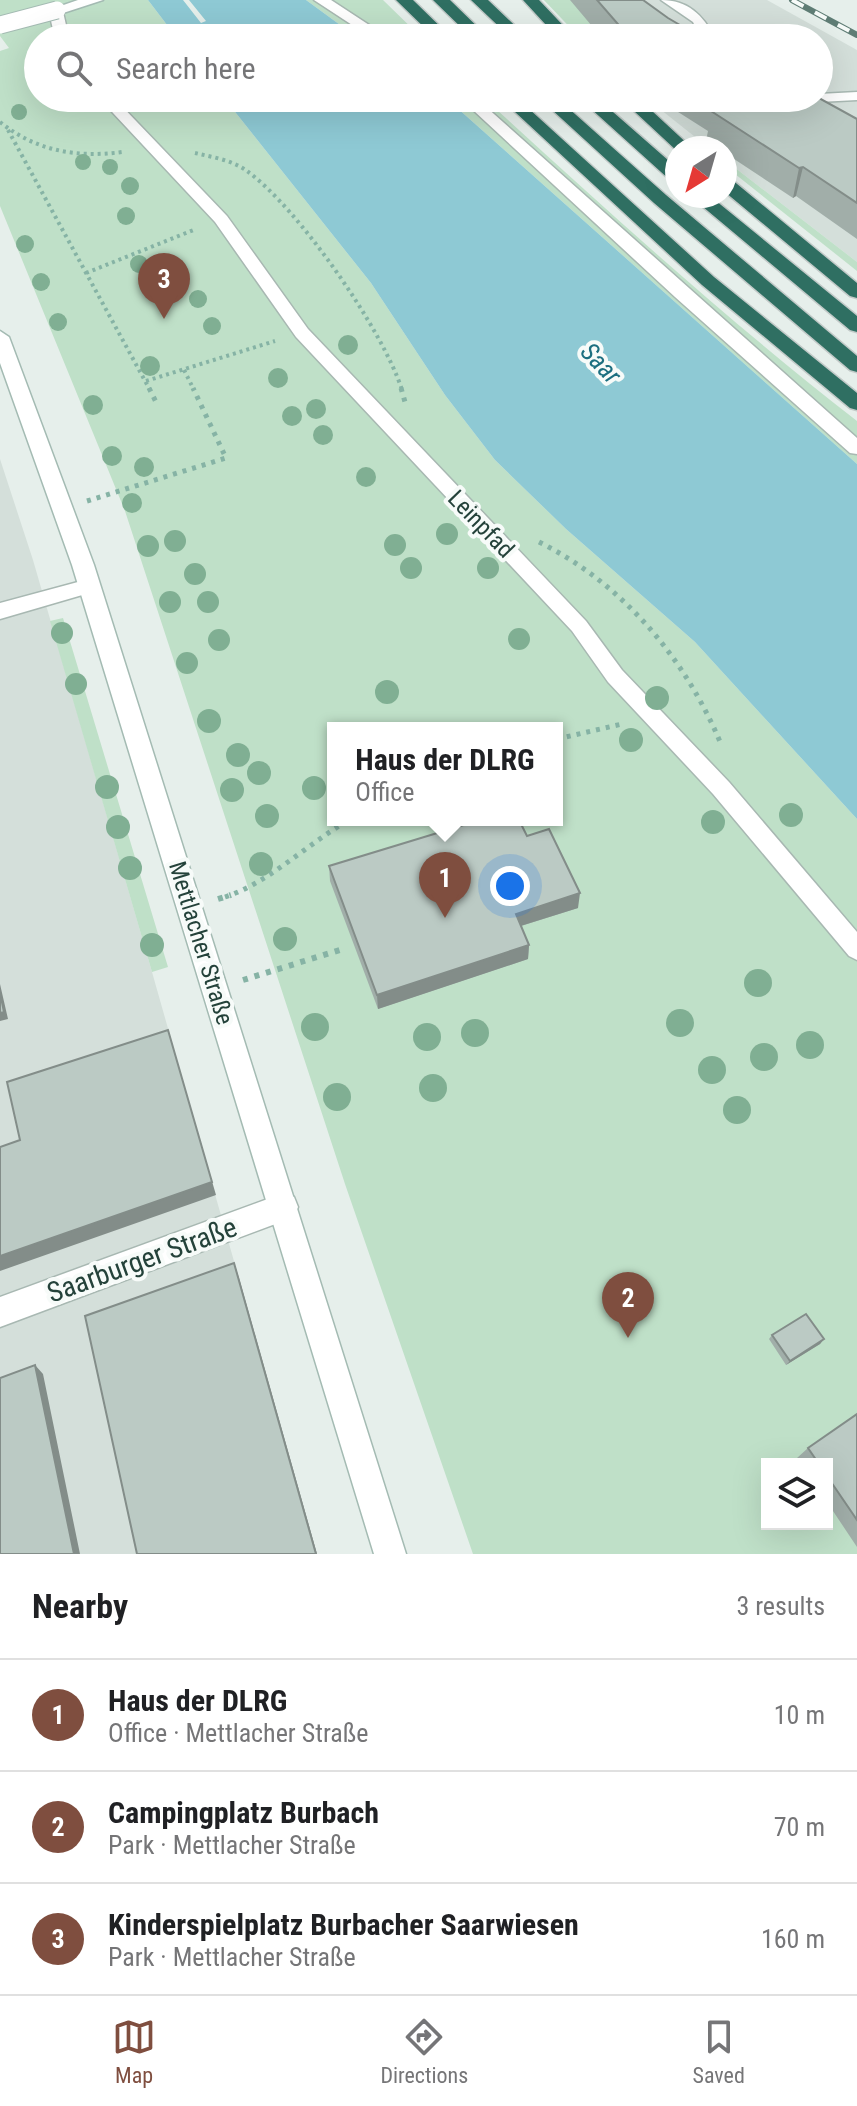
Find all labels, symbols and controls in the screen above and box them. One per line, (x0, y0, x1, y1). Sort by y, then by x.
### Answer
search box (24, 24, 833, 112)
icon: search (52, 46, 96, 90)
text: Search here (116, 51, 256, 86)
north arrow (665, 136, 737, 208)
pin: 3 (138, 253, 190, 319)
water label: Saar (575, 336, 628, 391)
street label: Leinpfad (442, 485, 520, 563)
popup (327, 722, 563, 826)
text: Haus der DLRG (355, 742, 535, 777)
text: Office (355, 777, 415, 807)
pin: 1 (419, 852, 471, 918)
street label: Mettlacher Straße (163, 858, 239, 1028)
your location (490, 866, 530, 906)
street label: Saarburger Straße (43, 1210, 241, 1310)
pin: 2 (602, 1272, 654, 1338)
map controls (761, 1458, 833, 1530)
button: layers (761, 1458, 833, 1530)
text: Nearby (32, 1586, 128, 1626)
text: 3 results (736, 1591, 825, 1621)
text: Haus der DLRG (108, 1683, 287, 1718)
text: 1 (51, 1700, 65, 1730)
text: 10 m (774, 1700, 825, 1730)
text: Office · Mettlacher Straße (108, 1718, 369, 1748)
text: Campingplatz Burbach (108, 1795, 379, 1830)
text: 2 (51, 1812, 65, 1842)
text: 70 m (774, 1812, 825, 1842)
text: Park · Mettlacher Straße (108, 1830, 356, 1860)
text: Kinderspielplatz Burbacher Saarwiesen (108, 1907, 579, 1942)
text: 3 (51, 1924, 65, 1954)
text: 160 m (761, 1924, 825, 1954)
text: Park · Mettlacher Straße (108, 1942, 356, 1972)
tab: Map (112, 2015, 156, 2088)
tab: Directions (380, 2015, 468, 2088)
tab: Saved (693, 2015, 745, 2088)

